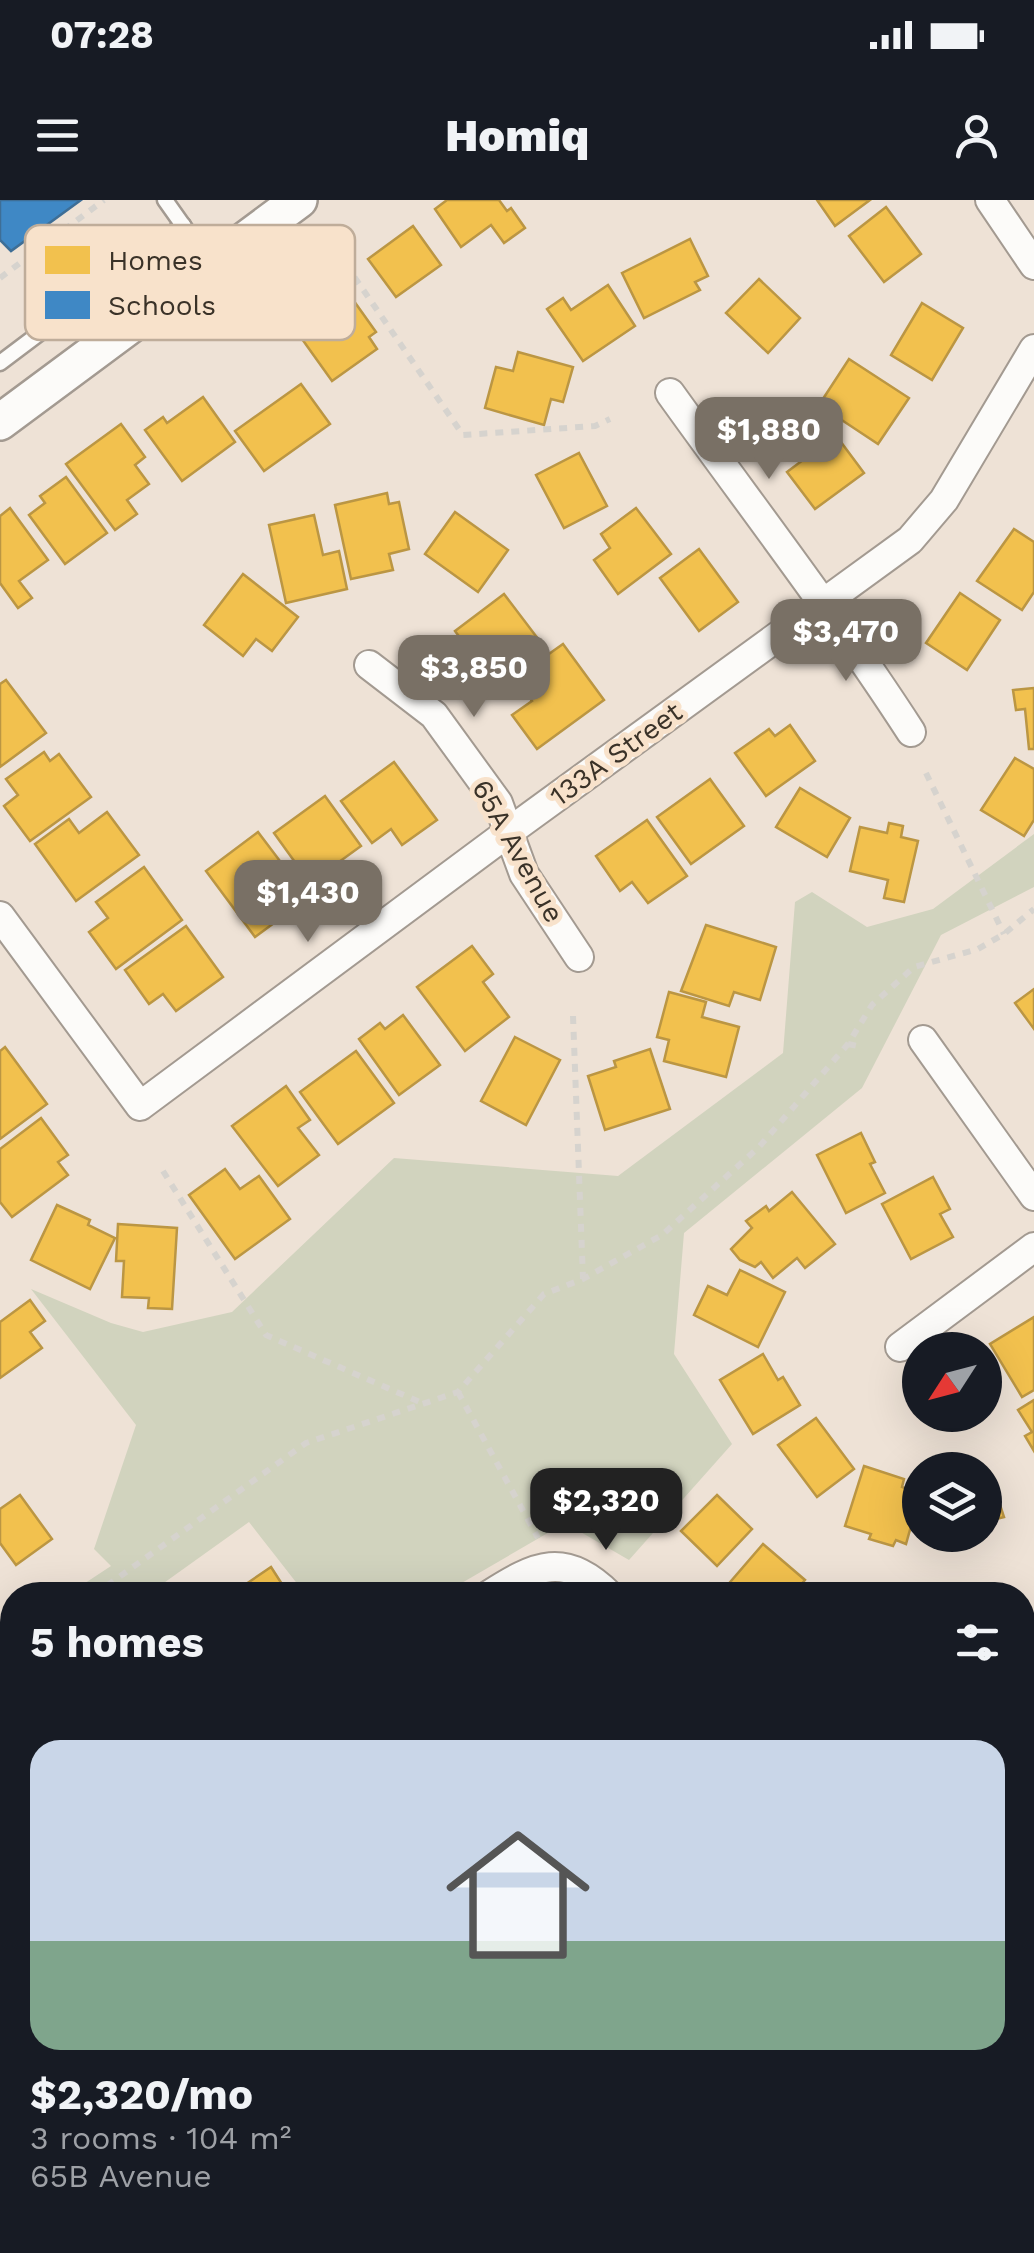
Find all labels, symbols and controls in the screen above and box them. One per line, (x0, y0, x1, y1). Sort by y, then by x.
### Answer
text: 07:28 (50, 13, 154, 57)
icon: menu (30, 108, 85, 163)
icon: person (949, 108, 1004, 163)
text: Homiq (445, 109, 589, 162)
legend (25, 225, 355, 340)
text: Homes (108, 244, 203, 277)
text: Schools (108, 289, 216, 322)
pin: $1,880 (688, 397, 850, 482)
text: $1,880 (717, 410, 821, 448)
pin: $3,470 (765, 599, 927, 684)
text: $3,470 (793, 612, 899, 650)
pin: $3,850 (393, 635, 555, 720)
text: $3,850 (420, 648, 528, 686)
street label: 133A Street (544, 695, 689, 813)
street label: 65A Avenue (465, 774, 571, 928)
pin: $1,430 (227, 860, 389, 945)
text: $1,430 (256, 873, 360, 911)
north arrow (902, 1332, 1002, 1432)
map controls (902, 1332, 1002, 1552)
button: layers (902, 1452, 1002, 1552)
pin: $2,320 (525, 1468, 687, 1553)
text: $2,320 (552, 1481, 660, 1519)
icon: filters (950, 1615, 1005, 1670)
text: 5 homes (30, 1618, 204, 1667)
icon: home (428, 1805, 608, 1985)
text: $2,320/mo (30, 2070, 253, 2119)
text: 3 rooms · 104 m² (30, 2119, 291, 2157)
text: 65B Avenue (30, 2157, 212, 2195)

